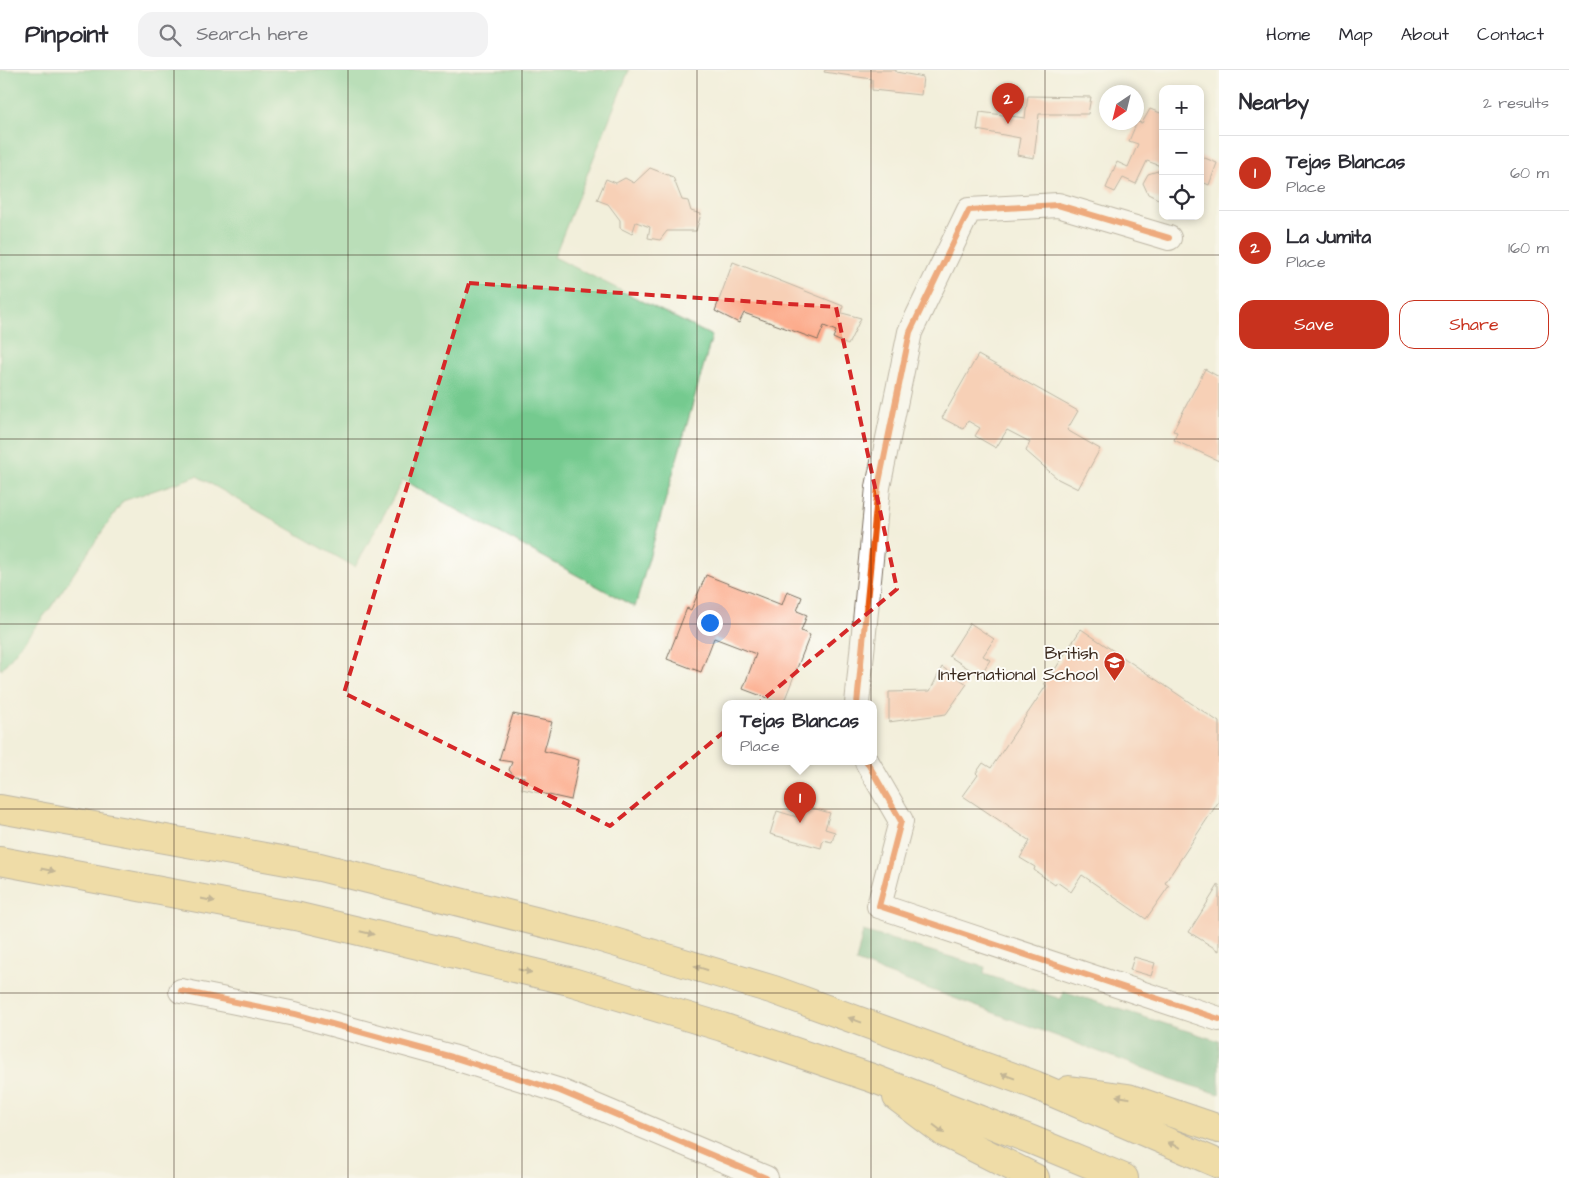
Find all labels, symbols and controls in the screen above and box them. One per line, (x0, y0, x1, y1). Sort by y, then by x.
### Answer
search box (138, 12, 488, 57)
text: Pinpoint (25, 18, 108, 52)
icon: search (156, 21, 184, 49)
text: Search here (196, 21, 308, 48)
text: Home (1266, 22, 1311, 47)
text: Map (1339, 22, 1373, 47)
text: About (1401, 22, 1449, 47)
text: Contact (1477, 22, 1544, 47)
pin: 2 (992, 83, 1024, 124)
north arrow (1099, 85, 1144, 130)
map controls (1159, 85, 1204, 220)
button: + (1159, 85, 1204, 130)
text: Nearby (1239, 88, 1309, 117)
text: 2 results (1483, 92, 1549, 114)
button: − (1159, 130, 1204, 175)
text: Tejas Blancas (1286, 149, 1405, 176)
text: 1 (1254, 162, 1256, 184)
text: 60 m (1510, 162, 1549, 184)
button: locate (1159, 175, 1204, 220)
text: Place (1286, 176, 1326, 198)
text: La Jumita (1286, 224, 1371, 251)
text: 2 (1250, 237, 1260, 259)
text: 160 m (1508, 237, 1549, 259)
text: Place (1286, 251, 1326, 273)
button: Save (1239, 300, 1389, 349)
button: Share (1399, 300, 1549, 349)
your location (697, 610, 723, 636)
place label: British International School (938, 641, 1098, 687)
school or university icon: British International School (1102, 651, 1126, 682)
popup (722, 700, 877, 765)
text: Tejas Blancas (740, 708, 859, 735)
text: Place (740, 735, 780, 757)
pin: 1 (784, 782, 816, 823)
one-way arrow (40, 867, 56, 875)
one-way arrow (200, 896, 215, 904)
one-way arrow (359, 929, 374, 937)
one-way arrow (694, 964, 709, 972)
one-way arrow (517, 967, 532, 975)
one-way arrow (848, 1016, 863, 1023)
one-way arrow (1000, 1072, 1015, 1080)
one-way arrow (1115, 1093, 1131, 1101)
one-way arrow (932, 1123, 945, 1134)
one-way arrow (1167, 1140, 1181, 1148)

